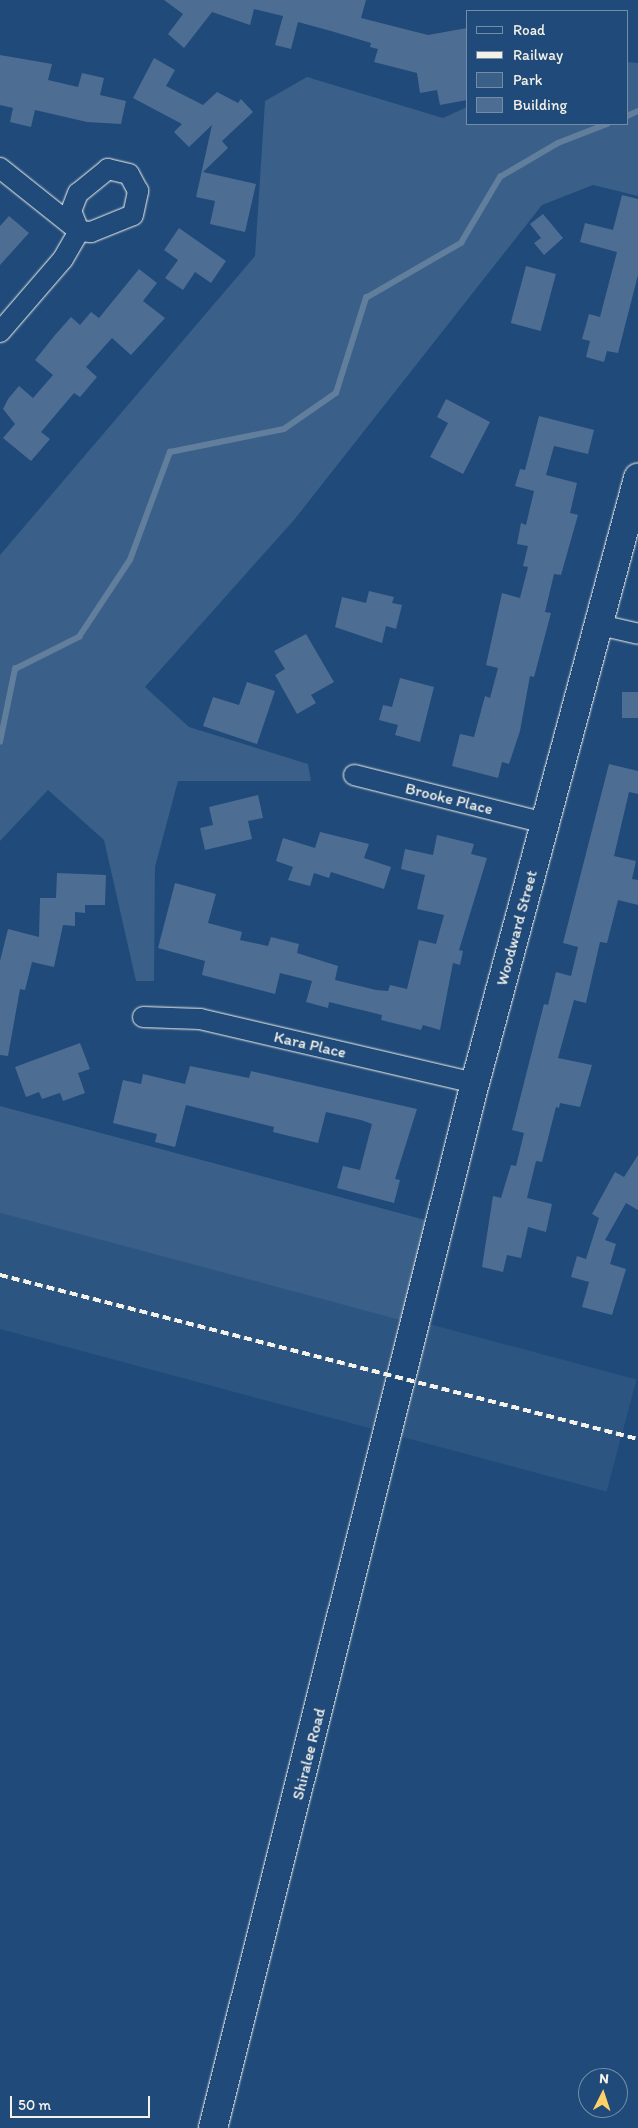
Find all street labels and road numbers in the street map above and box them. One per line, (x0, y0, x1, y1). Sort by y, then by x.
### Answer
street label: Brooke Place (403, 779, 495, 819)
street label: Woodward Street (492, 868, 542, 988)
street label: Kara Place (272, 1027, 348, 1063)
street label: Shiralee Road (288, 1706, 330, 1802)

